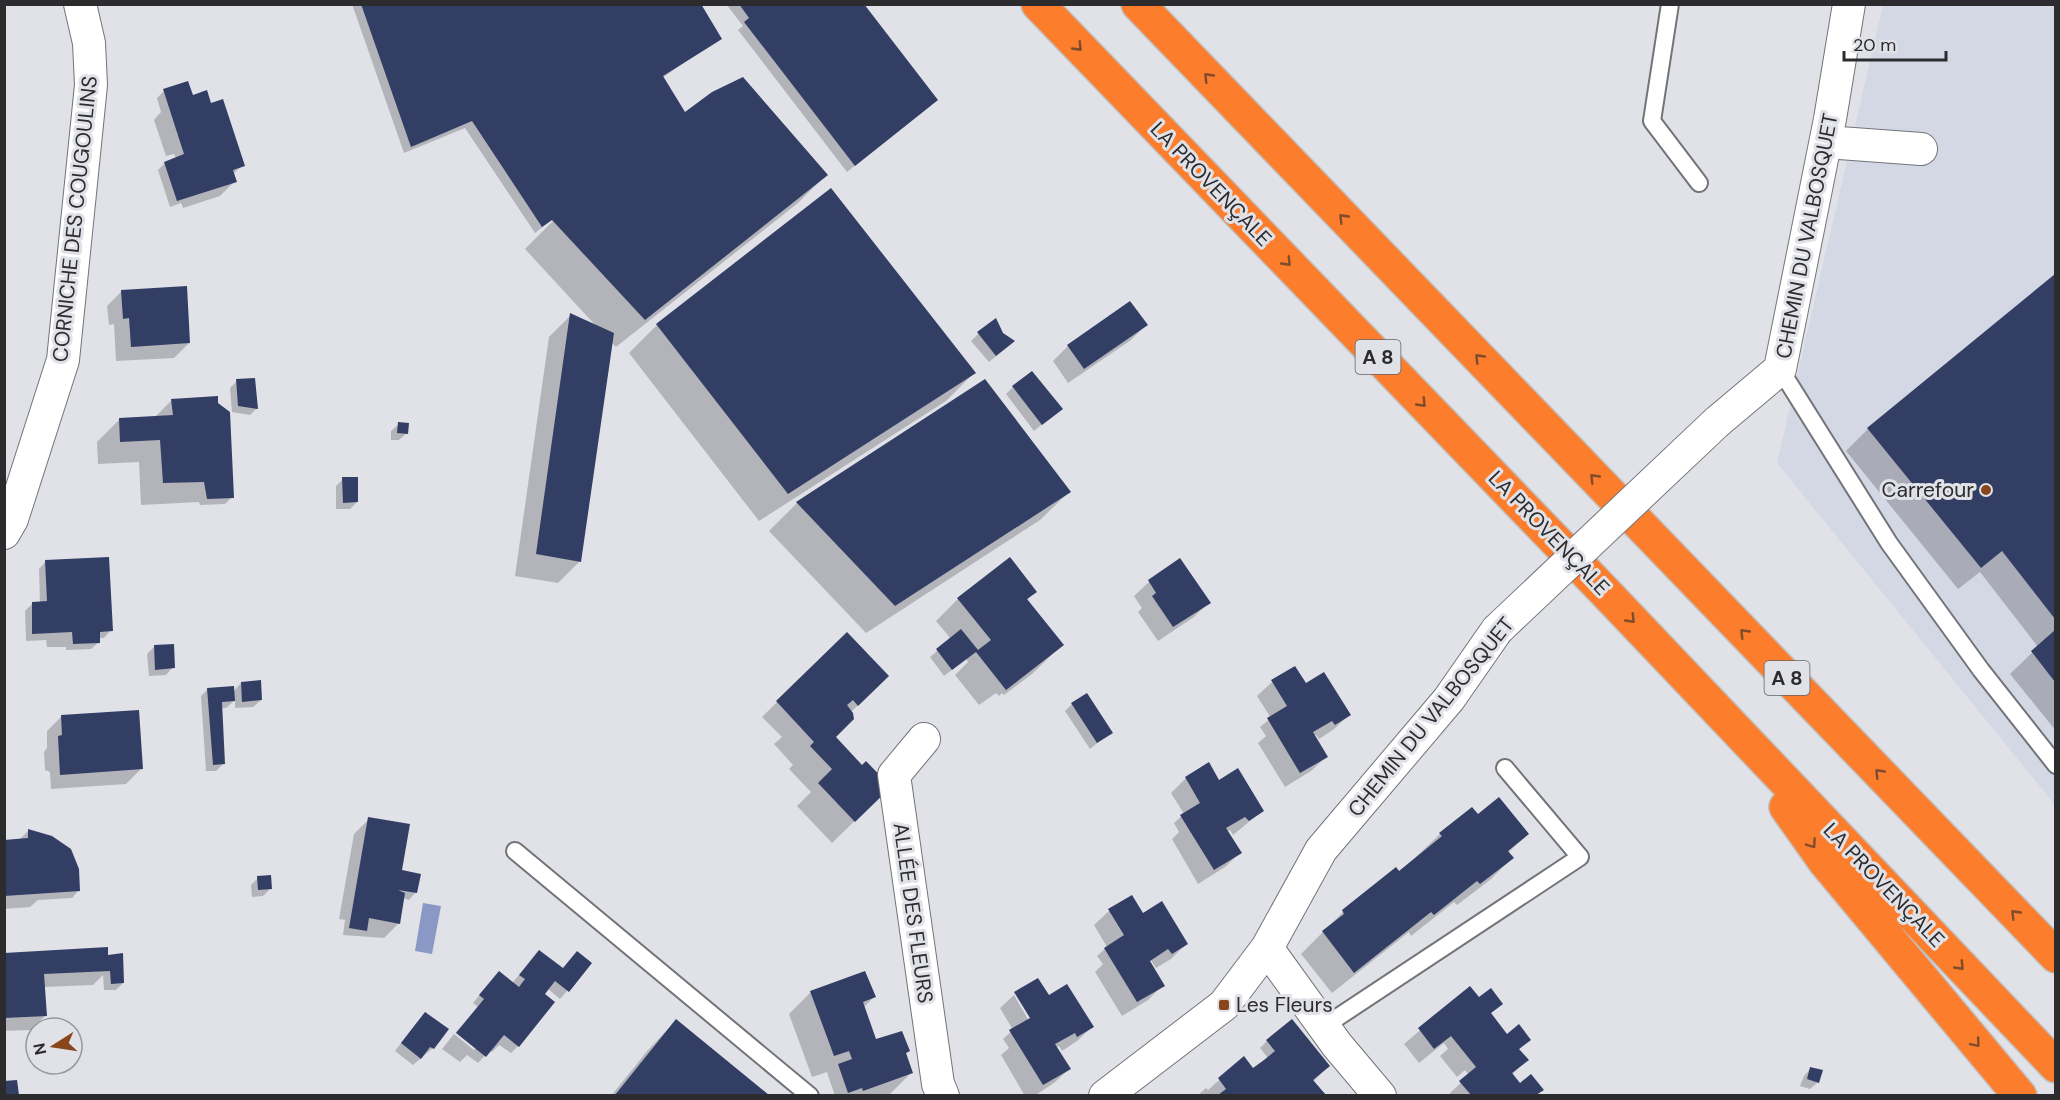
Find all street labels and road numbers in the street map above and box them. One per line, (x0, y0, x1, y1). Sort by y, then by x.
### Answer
street label: CORNICHE DES COUGOULINS (46, 74, 104, 364)
street label: CHEMIN DU VALBOSQUET (1769, 111, 1845, 361)
street label: LA PROVENÇALE (1144, 116, 1278, 252)
road number: A 8 (1356, 340, 1400, 374)
street label: LA PROVENÇALE (1482, 465, 1616, 601)
street label: CHEMIN DU VALBOSQUET (1342, 611, 1521, 823)
road number: A 8 (1764, 661, 1810, 695)
street label: LA PROVENÇALE (1817, 817, 1951, 953)
street label: ALLÉE DES FLEURS (886, 821, 940, 1005)

